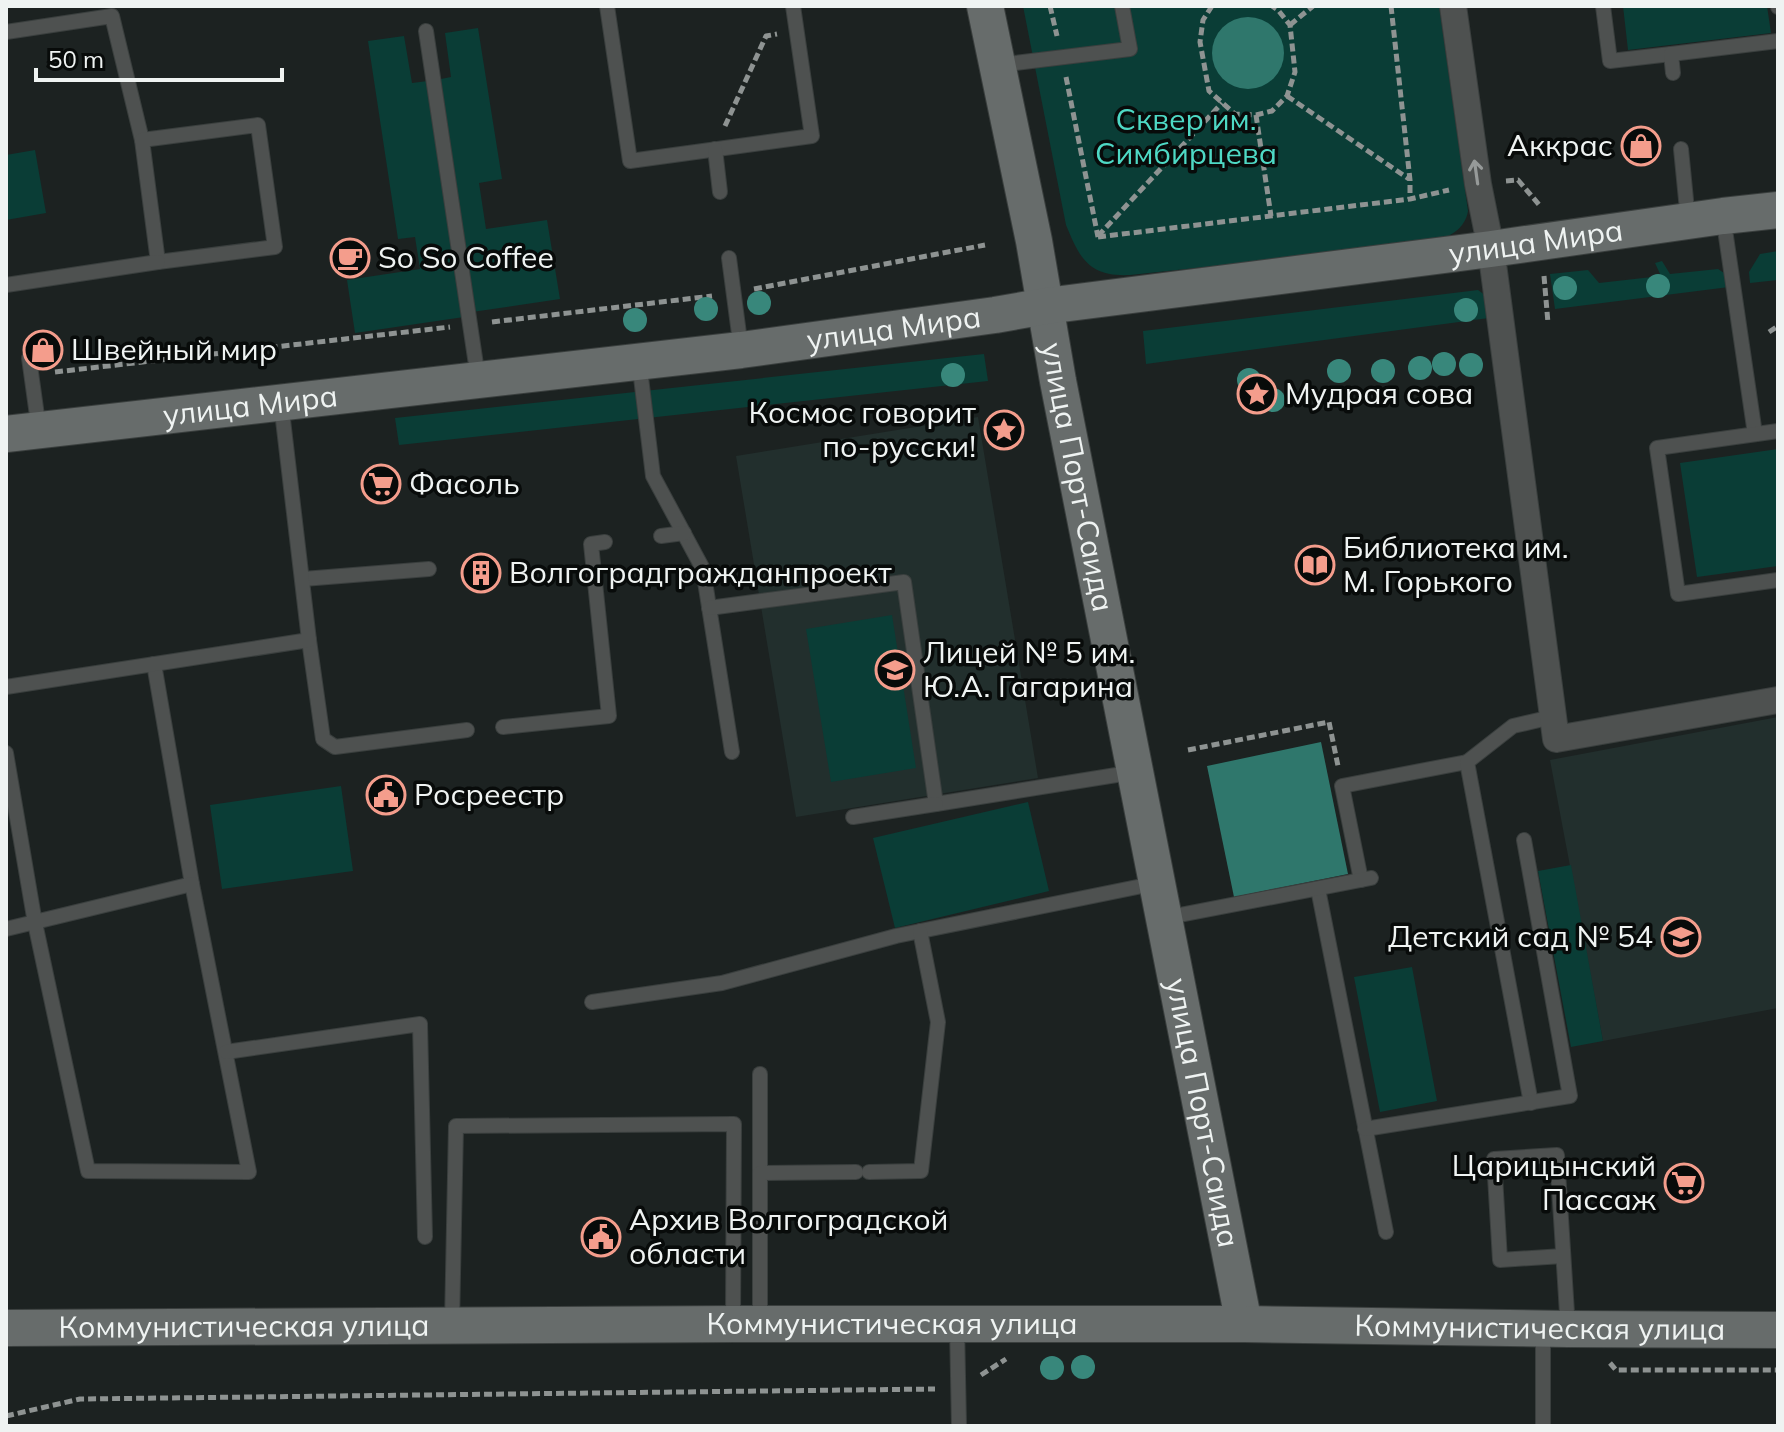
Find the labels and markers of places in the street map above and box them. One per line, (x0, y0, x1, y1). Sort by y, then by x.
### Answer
shop icon: Аккрас (1620, 125, 1662, 167)
place label: Аккрас (1507, 126, 1613, 164)
cafe icon: So So Coffee (329, 237, 371, 279)
place label: So So Coffee (378, 238, 554, 276)
shop icon: Швейный мир (22, 329, 64, 371)
place label: Швейный мир (71, 330, 277, 368)
place icon: Мудрая сова (1236, 373, 1278, 415)
place label: Мудрая сова (1285, 374, 1473, 412)
place label: Космос говорит по-русски! (749, 393, 976, 465)
place icon: Космос говорит по-русски! (983, 409, 1025, 451)
supermarket icon: Фасоль (360, 463, 402, 505)
place label: Фасоль (409, 464, 520, 502)
place label: Библиотека им. М. Горького (1343, 528, 1569, 600)
library icon: Библиотека им. М. Горького (1294, 544, 1336, 586)
building icon: Волгоградгражданпроект (460, 552, 502, 594)
place label: Волгоградгражданпроект (509, 553, 892, 591)
place label: Лицей № 5 им. Ю.А. Гагарина (923, 633, 1135, 705)
school or university icon: Лицей № 5 им. Ю.А. Гагарина (874, 649, 916, 691)
public building icon: Росреестр (365, 774, 407, 816)
place label: Росреестр (414, 775, 564, 813)
school or university icon: Детский сад № 54 (1660, 916, 1702, 958)
place label: Детский сад № 54 (1388, 917, 1653, 955)
place label: Царицынский Пассаж (1452, 1146, 1657, 1218)
supermarket icon: Царицынский Пассаж (1663, 1162, 1705, 1204)
place label: Архив Волгоградской области (629, 1200, 948, 1272)
public building icon: Архив Волгоградской области (580, 1216, 622, 1258)

